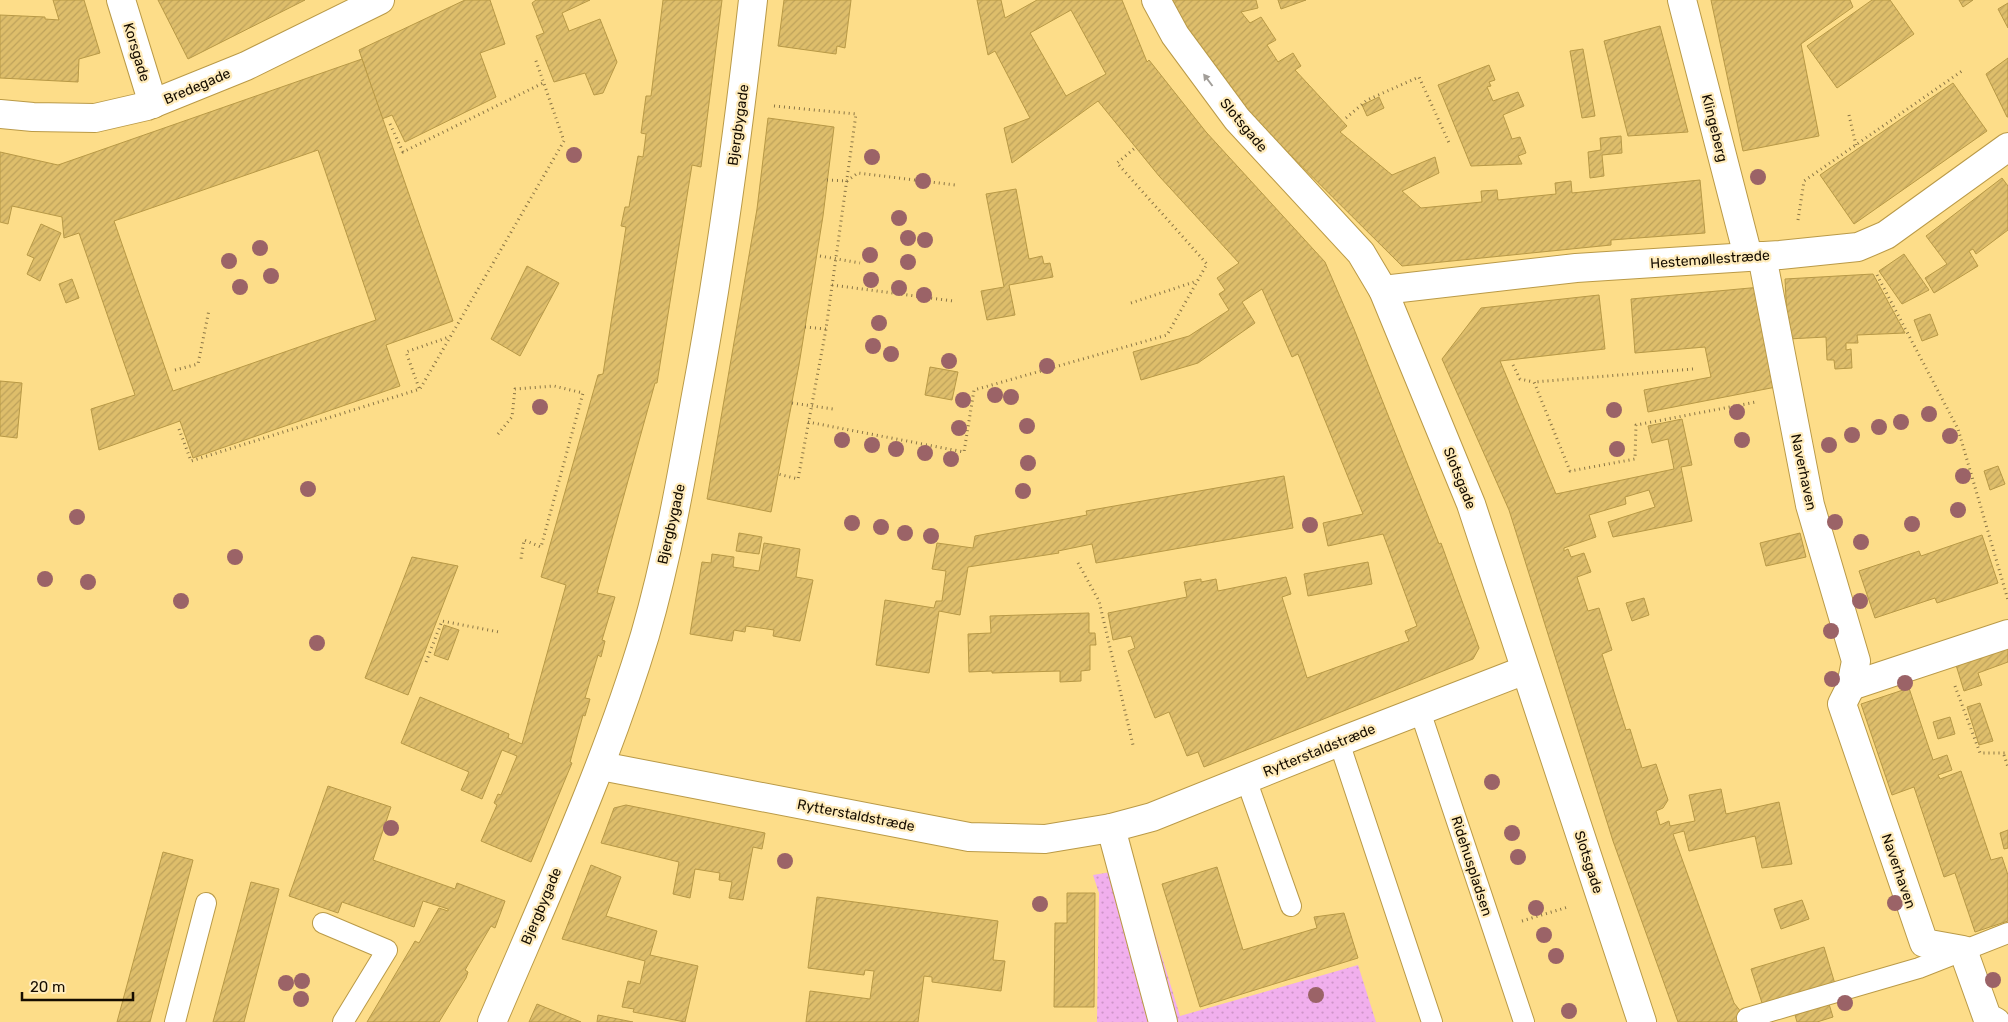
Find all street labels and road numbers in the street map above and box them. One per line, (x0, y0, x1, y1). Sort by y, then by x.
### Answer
street label: Korsgade (120, 21, 154, 84)
street label: Bredegade (161, 65, 233, 108)
street label: Bjergbygade (724, 83, 753, 167)
street label: Klingeberg (1698, 92, 1731, 164)
street label: Slotsgade (1216, 95, 1271, 156)
street label: Hestemøllestræde (1650, 247, 1771, 272)
street label: Naverhaven (1787, 432, 1820, 512)
street label: Slotsgade (1439, 445, 1480, 512)
street label: Bjergbygade (654, 482, 689, 566)
street label: Rytterstaldstræde (1261, 720, 1378, 781)
street label: Rytterstaldstræde (796, 796, 916, 835)
street label: Ridehuspladsen (1447, 814, 1496, 918)
street label: Slotsgade (1570, 829, 1607, 896)
street label: Naverhaven (1878, 832, 1919, 911)
street label: Bjergbygade (518, 865, 565, 947)

